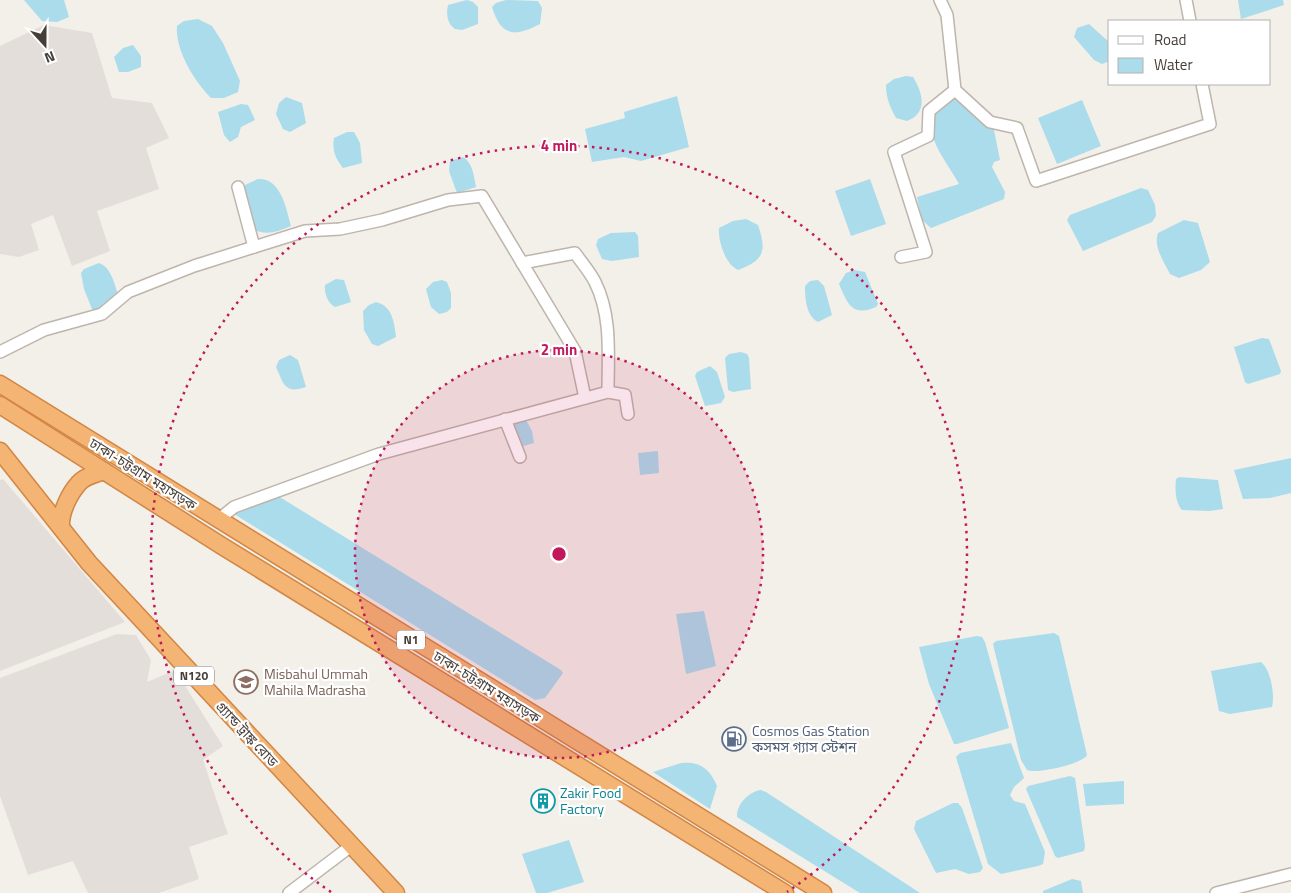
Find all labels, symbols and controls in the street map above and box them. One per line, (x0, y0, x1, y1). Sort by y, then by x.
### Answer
north arrow (20, 20, 70, 70)
legend (1108, 20, 1271, 85)
text: Road (1154, 28, 1186, 51)
text: N (42, 46, 58, 69)
text: Water (1154, 53, 1193, 76)
text: 4 min (541, 134, 577, 157)
text: 2 min (541, 338, 577, 361)
street label: ঢাকা-চট্টগ্রাম মহাসড়ক (85, 432, 201, 515)
centre of rings (550, 545, 568, 563)
road number: N1 (397, 630, 425, 650)
street label: ঢাকা-চট্টগ্রাম মহাসড়ক (429, 645, 545, 728)
place label: Misbahul Ummah Mahila Madrasha (264, 663, 368, 700)
road number: N120 (174, 666, 214, 686)
school or university icon: Misbahul Ummah Mahila Madrasha (233, 669, 259, 695)
street label: গ্র্যান্ড ট্রাঙ্ক রোড (211, 696, 284, 772)
place label: Cosmos Gas Station কসমস গ্যাস স্টেশন (751, 720, 870, 757)
fuel station icon: Cosmos Gas Station কসমস গ্যাস স্টেশন (721, 726, 747, 752)
place label: Zakir Food Factory (560, 782, 622, 819)
building icon: Zakir Food Factory (530, 788, 556, 814)

